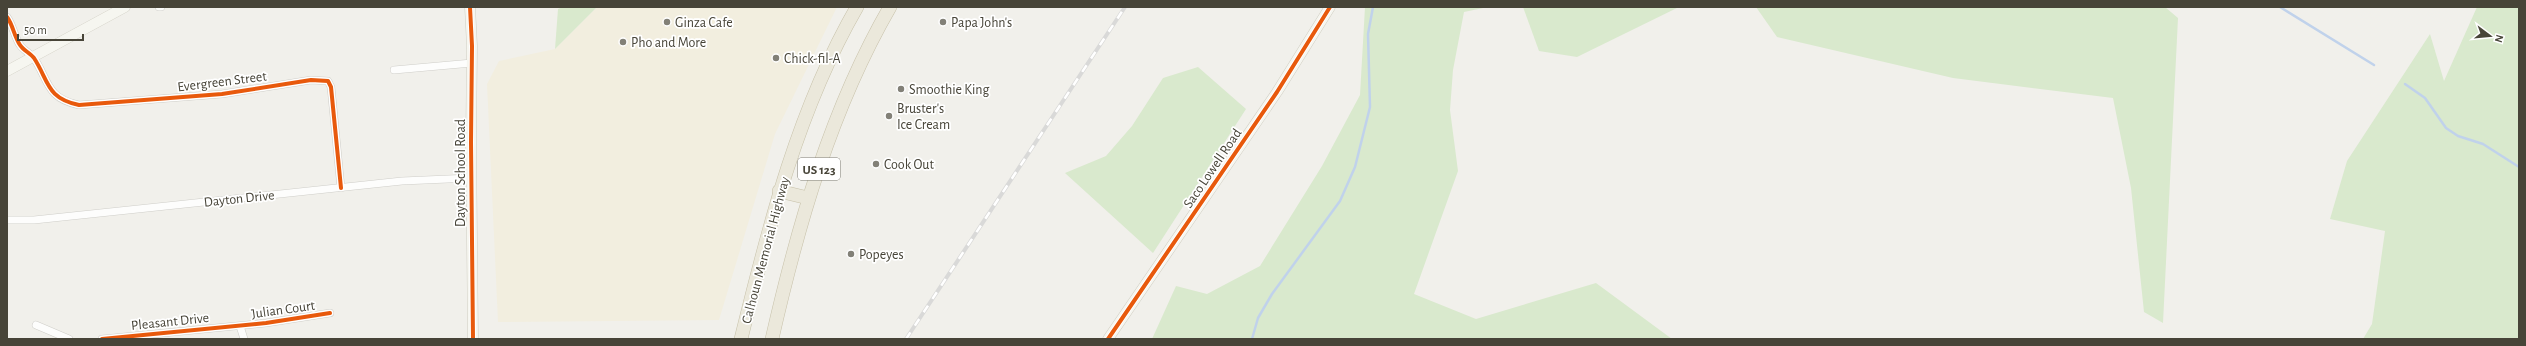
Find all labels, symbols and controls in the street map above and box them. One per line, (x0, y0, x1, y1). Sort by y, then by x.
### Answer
scale bar (18, 16, 83, 42)
place label: Ginza Cafe (675, 16, 733, 30)
place label: Papa John's (951, 16, 1012, 30)
north arrow (2470, 16, 2510, 56)
marker: Ginza Cafe (662, 17, 672, 27)
marker: Papa John's (938, 17, 948, 27)
text: 50 m (24, 24, 47, 36)
text: N (2493, 33, 2505, 44)
place label: Pho and More (631, 36, 706, 50)
marker: Pho and More (618, 37, 628, 47)
place label: Chick-fil-A (784, 52, 841, 66)
marker: Chick-fil-A (771, 53, 781, 63)
street label: Evergreen Street (177, 70, 268, 94)
place label: Smoothie King (909, 83, 990, 97)
marker: Smoothie King (896, 84, 906, 94)
place label: Bruster's Ice Cream (897, 102, 950, 132)
marker: Bruster's Ice Cream (884, 111, 894, 121)
street label: Dayton School Road (454, 119, 468, 227)
street label: Saco Lowell Road (1181, 126, 1244, 211)
road number: US 123 (798, 158, 840, 180)
place label: Cook Out (884, 158, 934, 172)
marker: Cook Out (871, 159, 881, 169)
street label: Calhoun Memorial Highway (740, 175, 792, 325)
street label: Dayton Drive (203, 188, 275, 210)
place label: Popeyes (859, 248, 904, 262)
marker: Popeyes (846, 249, 856, 259)
street label: Julian Court (251, 299, 316, 321)
street label: Pleasant Drive (130, 311, 210, 333)

